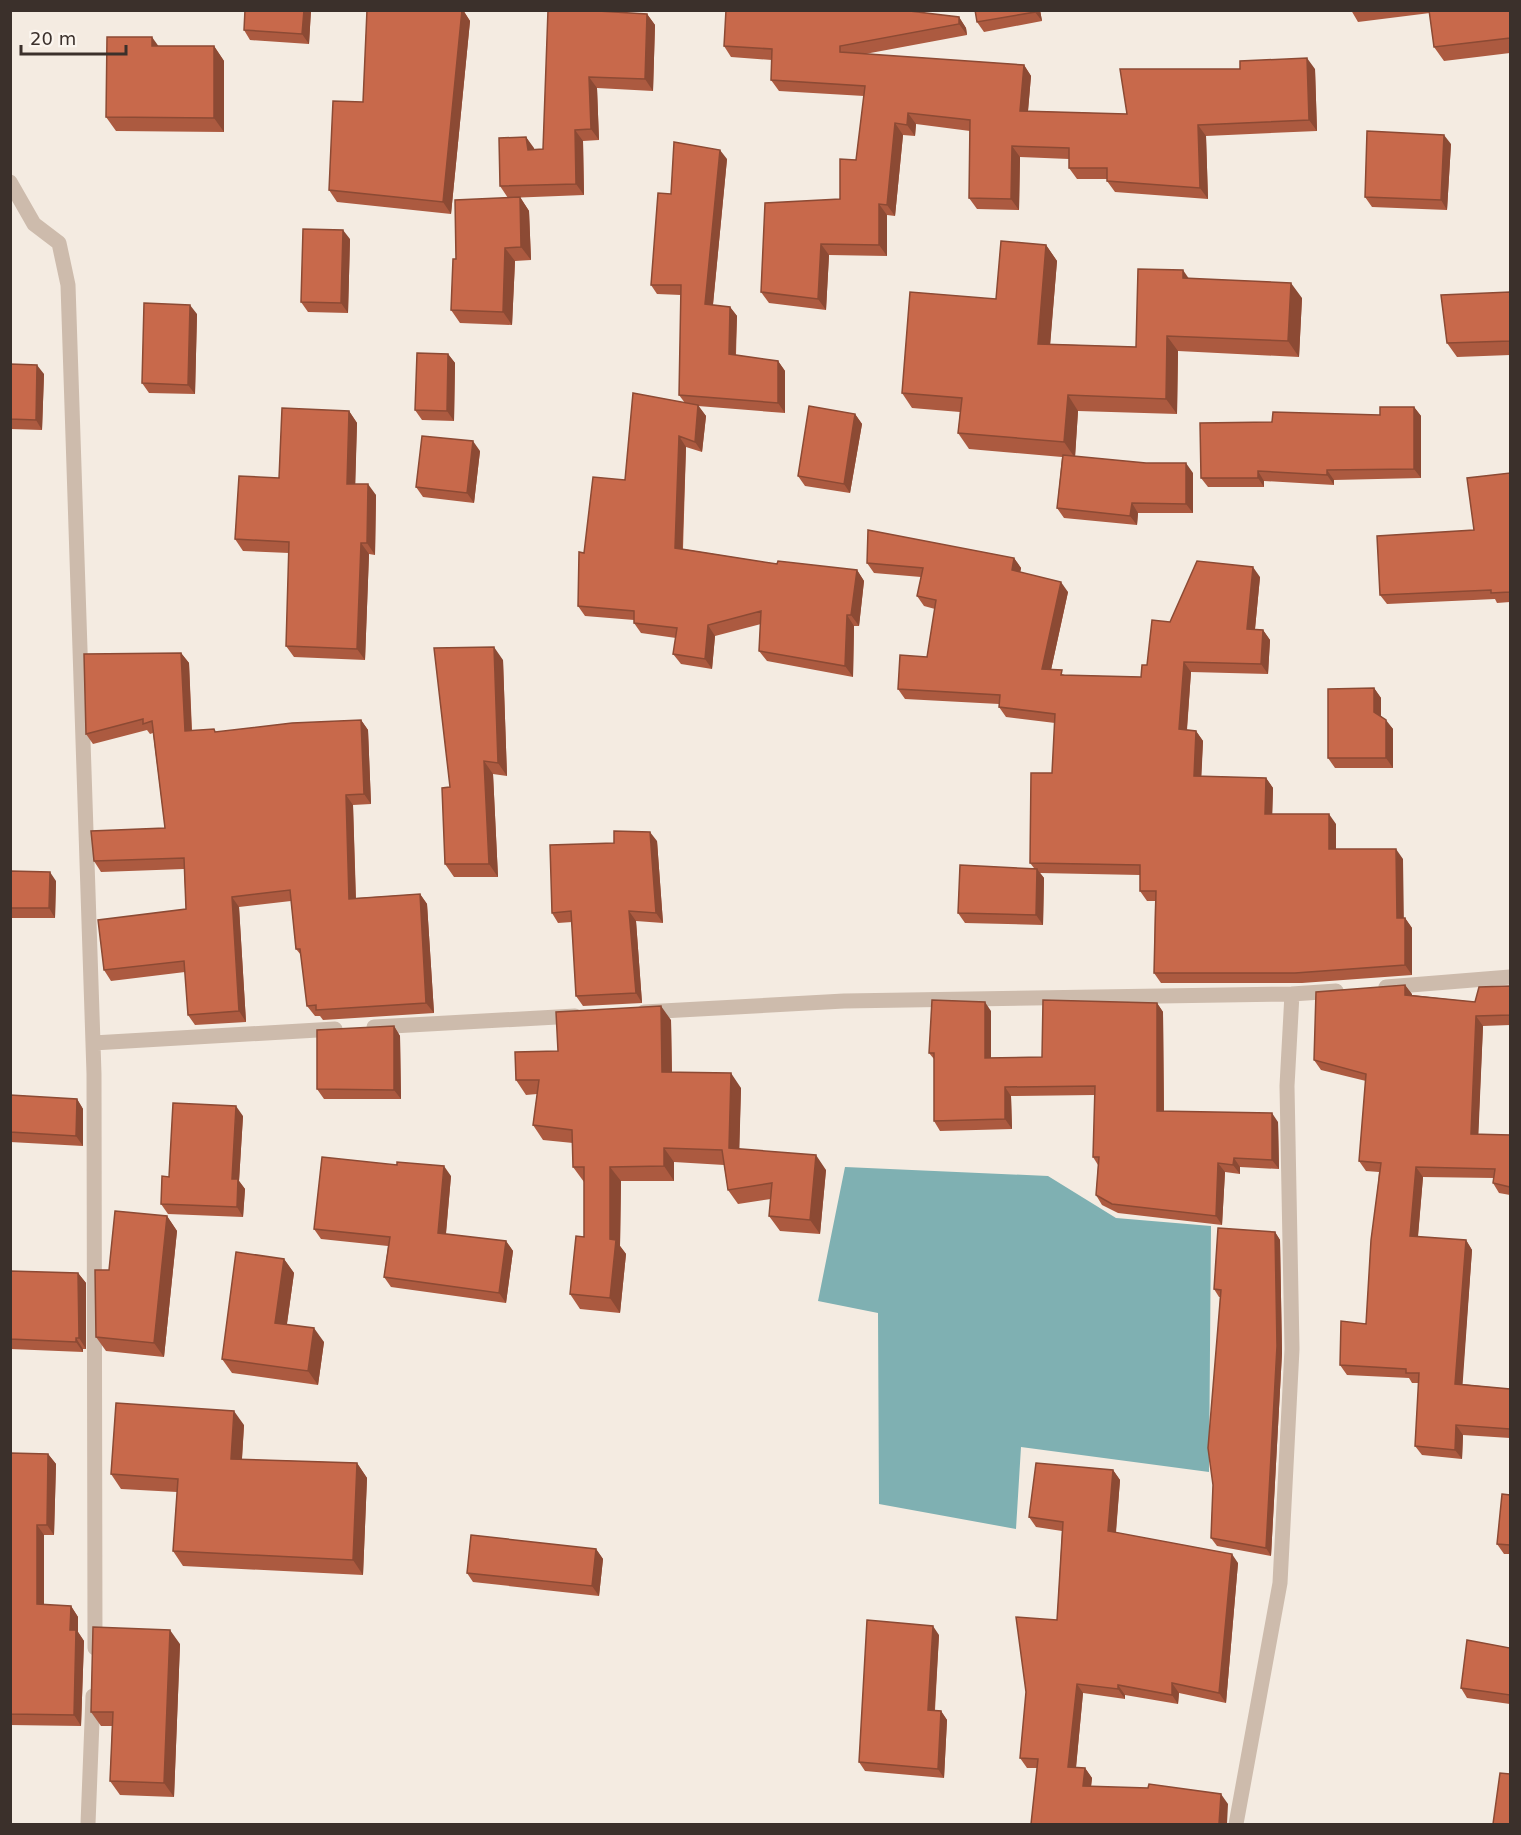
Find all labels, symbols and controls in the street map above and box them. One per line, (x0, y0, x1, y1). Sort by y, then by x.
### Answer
scale bar (21, 18, 126, 56)
text: 20 m (30, 28, 76, 49)

